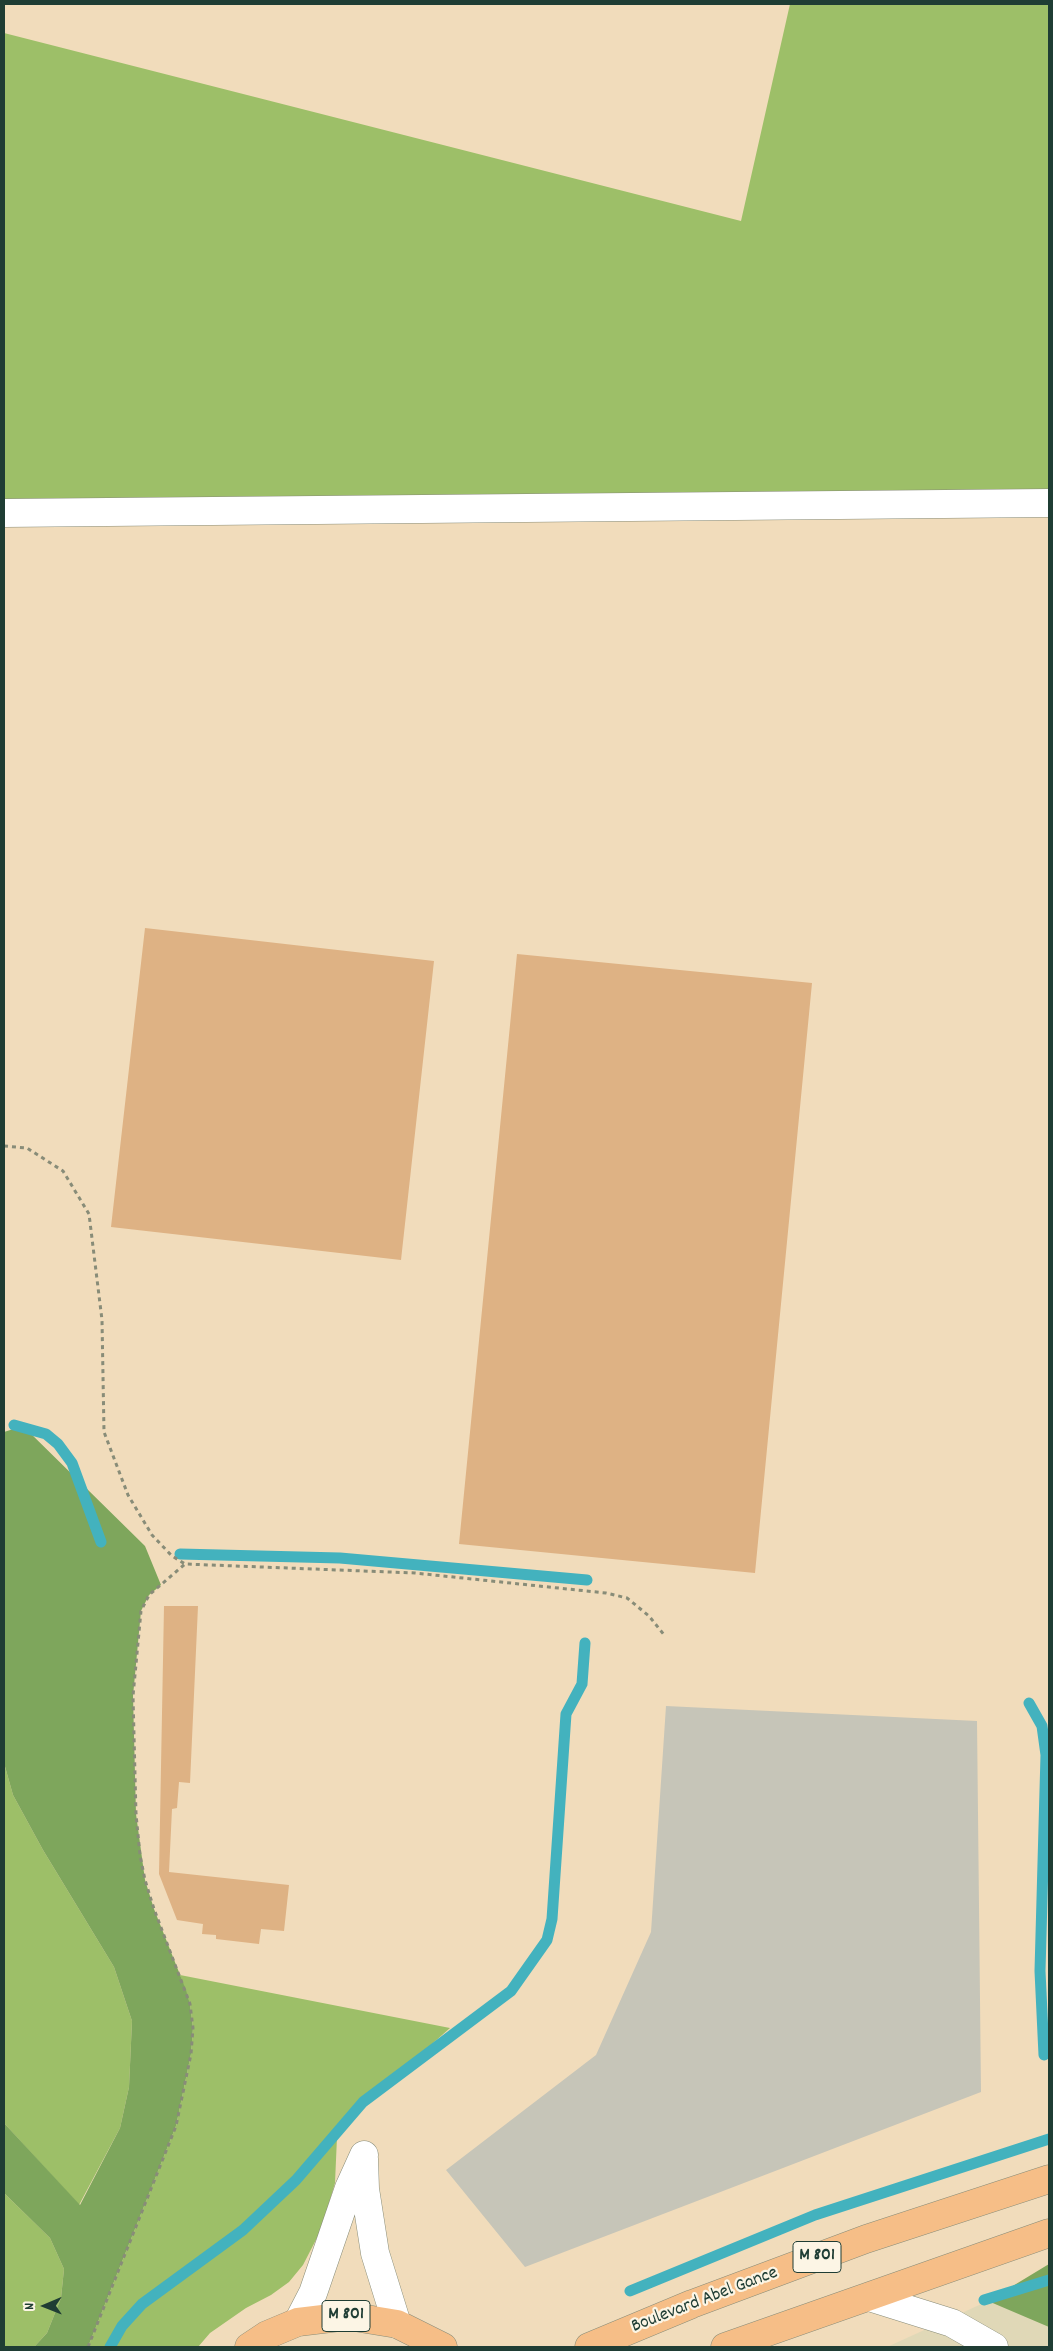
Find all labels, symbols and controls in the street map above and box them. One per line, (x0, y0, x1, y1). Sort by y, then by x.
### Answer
road number: M 801 (793, 2242, 841, 2272)
street label: Boulevard Abel Gance (629, 2263, 781, 2339)
north arrow (20, 2281, 70, 2331)
road number: M 801 (322, 2300, 370, 2332)
text: N (20, 2303, 40, 2310)

